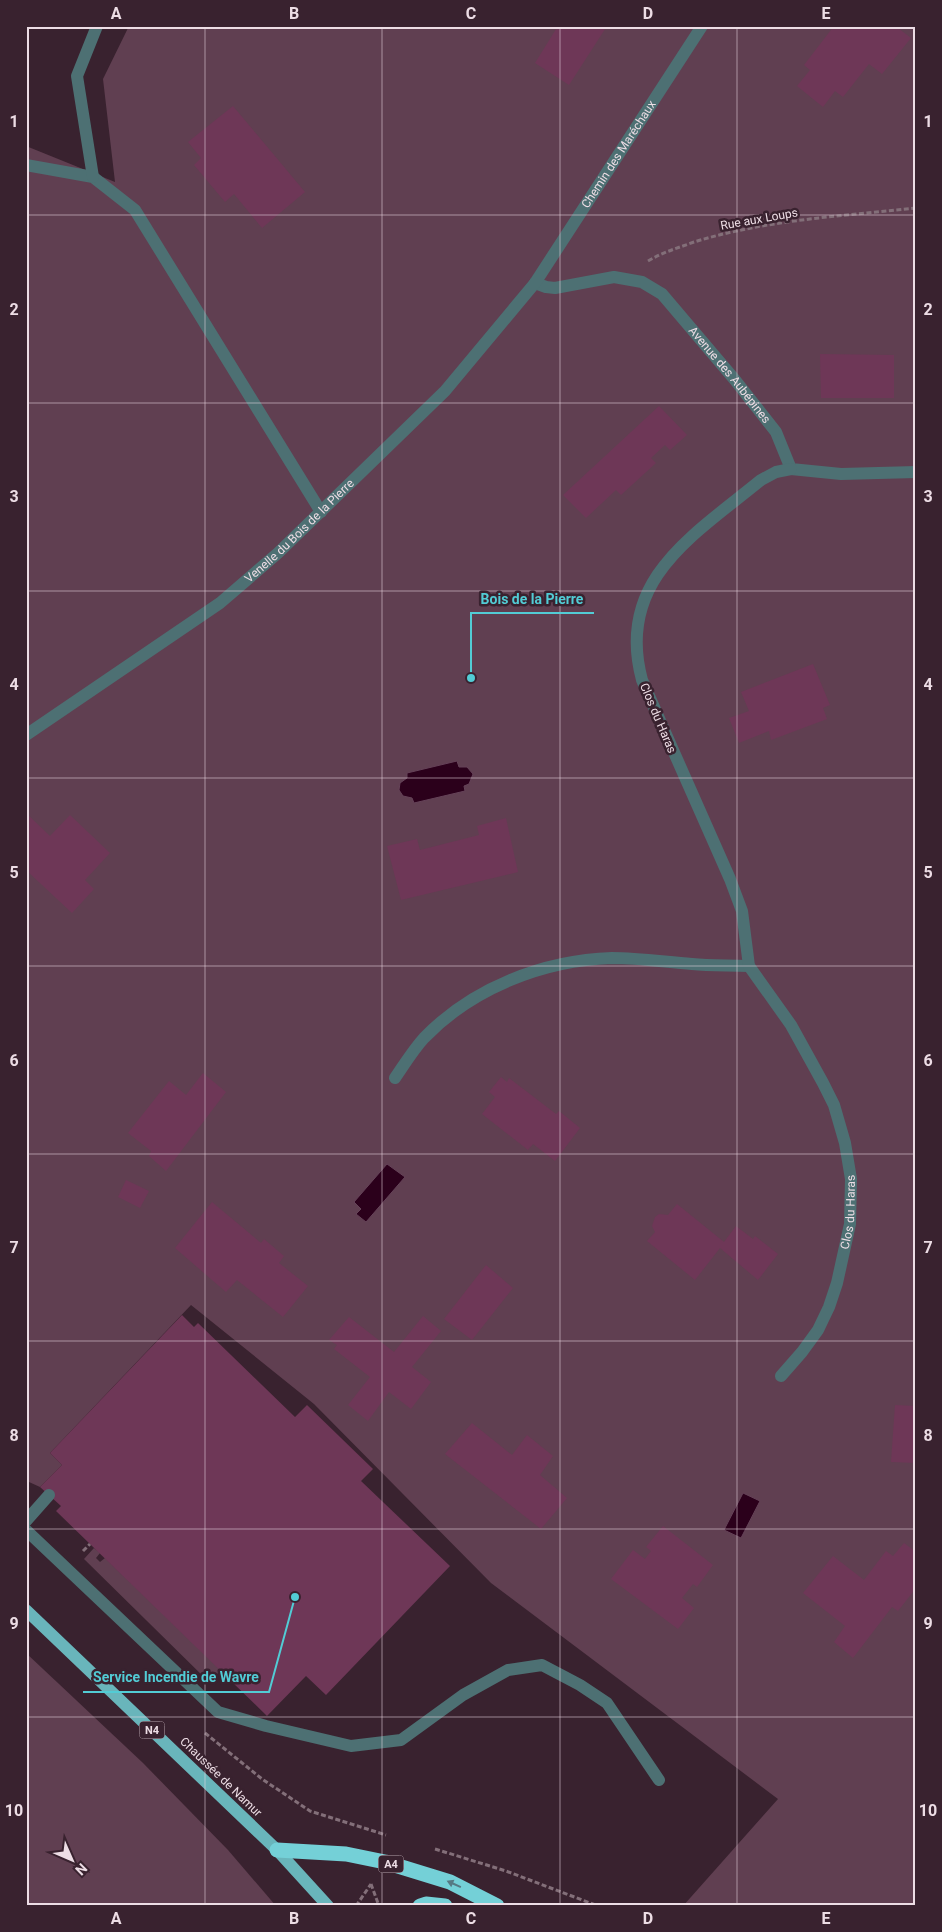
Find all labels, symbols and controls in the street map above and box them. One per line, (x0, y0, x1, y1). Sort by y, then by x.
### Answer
text: A (111, 4, 122, 23)
text: B (289, 4, 299, 23)
text: C (466, 4, 476, 23)
text: D (643, 4, 653, 23)
text: E (822, 4, 831, 23)
street label: Chemin des Maréchaux (579, 98, 659, 211)
text: 1 (9, 112, 19, 131)
text: 1 (923, 112, 933, 131)
street label: Rue aux Loups (719, 205, 799, 233)
text: 2 (9, 300, 19, 319)
text: 2 (923, 300, 933, 319)
street label: Avenue des Aubépines (686, 324, 773, 426)
street label: Venelle du Bois de la Pierre (242, 476, 357, 585)
text: 3 (9, 487, 19, 506)
text: 3 (923, 487, 933, 506)
callout: Bois de la Pierre (471, 584, 594, 613)
text: Bois de la Pierre (481, 591, 584, 607)
text: 4 (9, 675, 19, 694)
text: 4 (923, 675, 933, 694)
street label: Clos du Haras (637, 681, 679, 755)
text: 5 (9, 863, 19, 882)
text: 5 (923, 863, 933, 882)
text: 6 (9, 1051, 19, 1070)
text: 6 (923, 1051, 933, 1070)
street label: Clos du Haras (838, 1174, 858, 1251)
text: 7 (9, 1238, 19, 1257)
text: 7 (923, 1238, 933, 1257)
text: 8 (9, 1426, 19, 1445)
text: 8 (923, 1426, 933, 1445)
text: 9 (9, 1614, 19, 1633)
text: 9 (923, 1614, 933, 1633)
callout: Service Incendie de Wavre (83, 1663, 269, 1692)
text: Service Incendie de Wavre (93, 1669, 259, 1685)
road number: N4 (140, 1722, 164, 1738)
street label: Chaussée de Namur (177, 1734, 265, 1820)
text: 10 (5, 1801, 23, 1820)
text: 10 (919, 1801, 937, 1820)
north arrow (48, 1834, 98, 1884)
road number: A4 (378, 1856, 404, 1872)
text: N (72, 1860, 90, 1878)
one-way arrow (447, 1880, 461, 1888)
text: A (111, 1909, 122, 1928)
text: B (289, 1909, 299, 1928)
text: C (466, 1909, 476, 1928)
text: D (643, 1909, 653, 1928)
text: E (822, 1909, 831, 1928)

